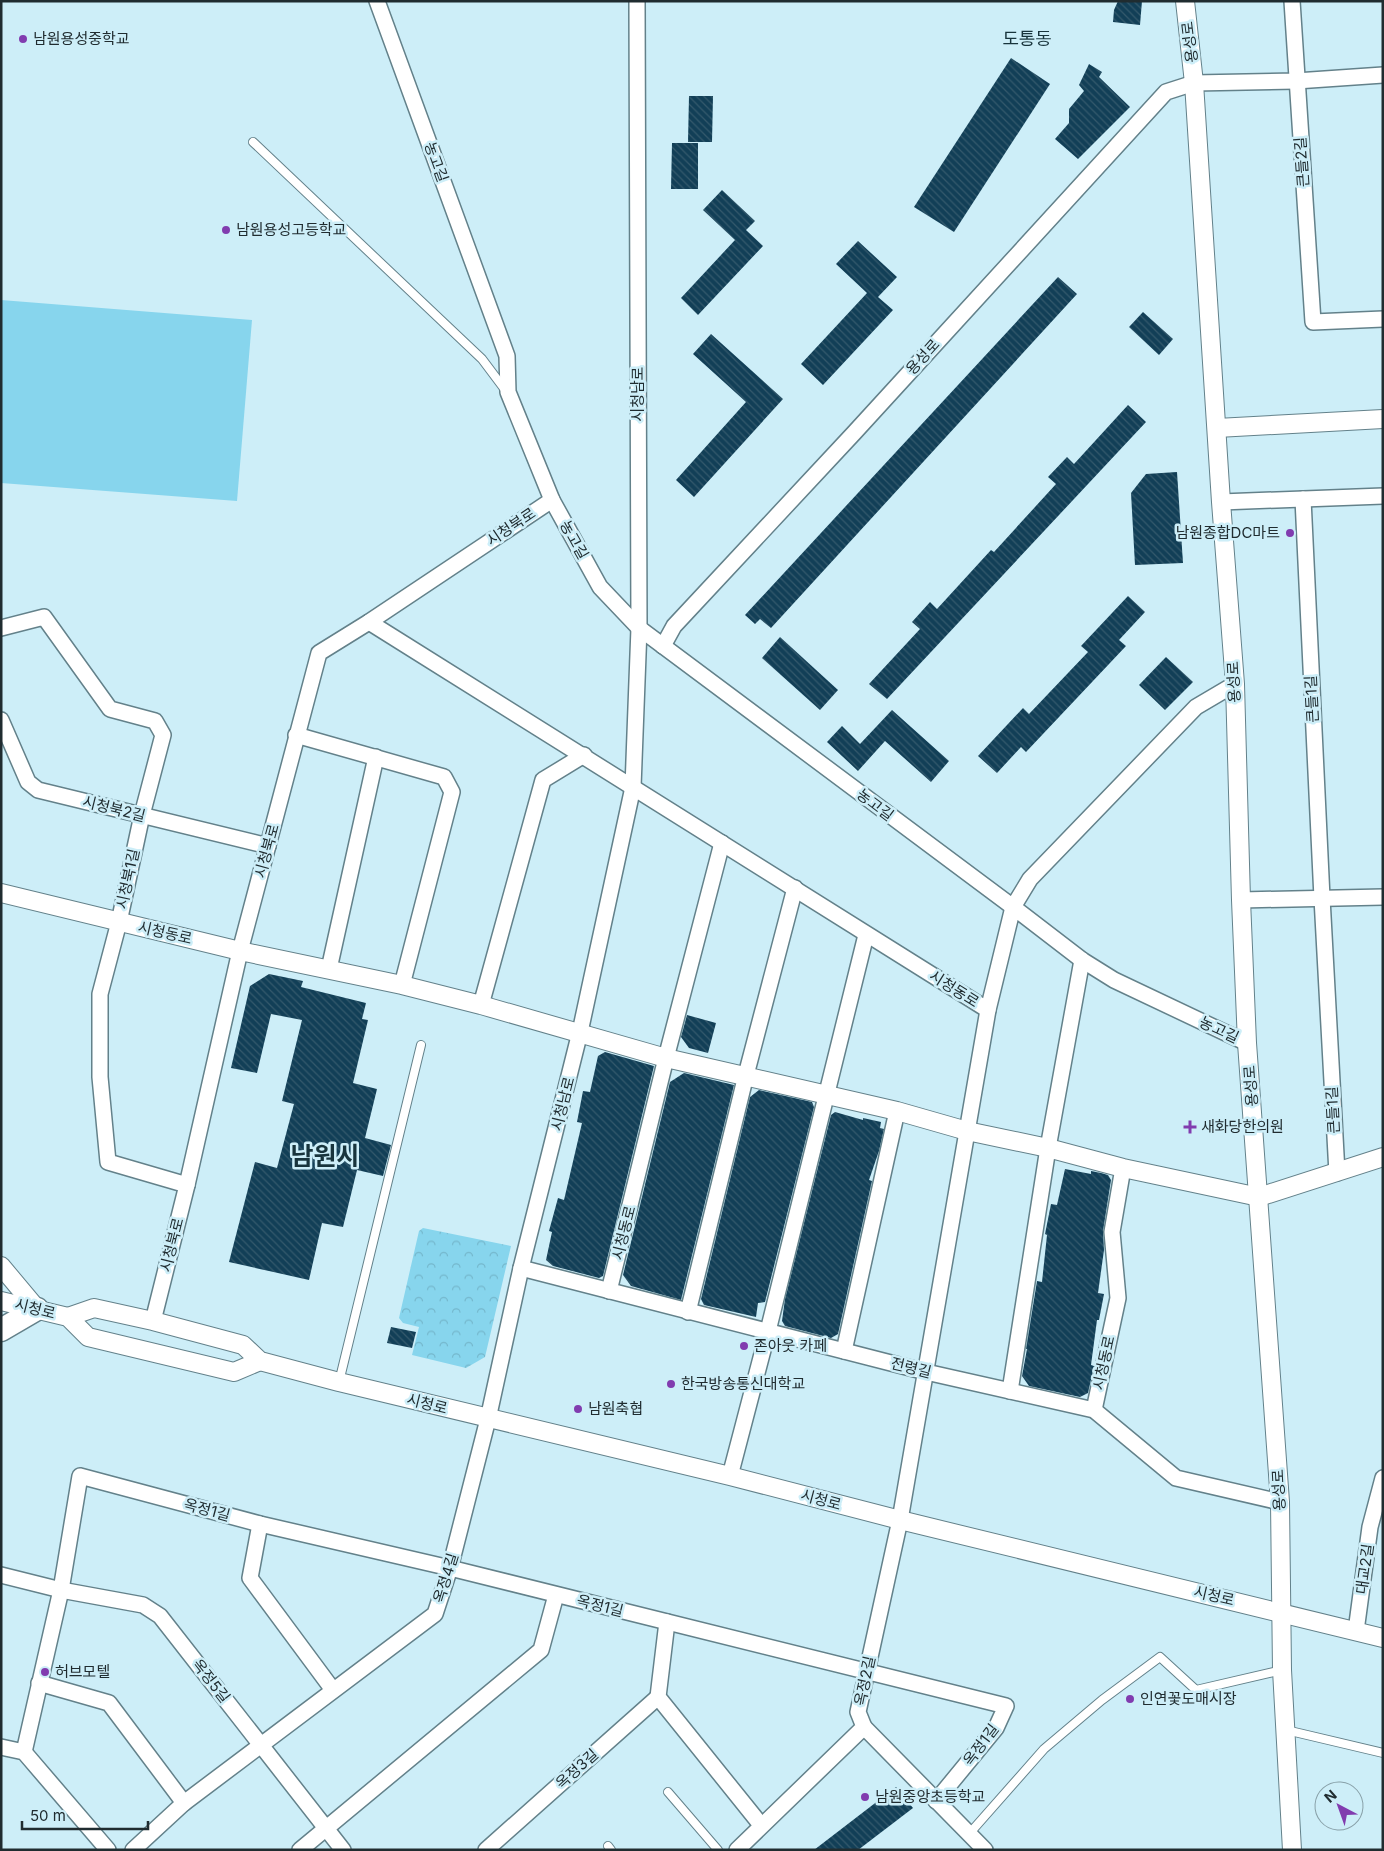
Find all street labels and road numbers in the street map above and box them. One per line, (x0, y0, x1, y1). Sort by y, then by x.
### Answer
street label: 용성로 (1178, 20, 1201, 64)
street label: 큰들2길 (1290, 136, 1313, 188)
street label: 농고길 (420, 139, 452, 185)
street label: 용성로 (902, 335, 944, 378)
street label: 시청남로 (628, 366, 647, 422)
street label: 시청북로 (483, 503, 539, 550)
street label: 농고길 (556, 517, 593, 562)
street label: 용성로 (1223, 661, 1244, 703)
street label: 큰들1길 (1301, 675, 1322, 723)
street label: 농고길 (853, 785, 898, 825)
street label: 시청북2길 (81, 792, 148, 826)
street label: 시청북로 (250, 822, 283, 880)
street label: 시청북1길 (112, 847, 143, 911)
street label: 시청동로 (136, 917, 194, 948)
street label: 시청동로 (926, 966, 983, 1011)
street label: 농고길 (1196, 1012, 1242, 1047)
street label: 용성로 (1240, 1065, 1261, 1107)
street label: 시청남로 (547, 1075, 578, 1133)
street label: 큰들1길 (1322, 1086, 1343, 1134)
street label: 시청동로 (608, 1204, 639, 1262)
street label: 시청북로 (156, 1216, 187, 1274)
street label: 시청로 (13, 1294, 58, 1323)
street label: 시청동로 (1088, 1334, 1119, 1392)
street label: 전령길 (889, 1353, 934, 1382)
street label: 시청로 (405, 1389, 450, 1418)
street label: 용성로 (1268, 1469, 1289, 1511)
street label: 시청로 (799, 1485, 844, 1514)
street label: 옥정1길 (182, 1494, 233, 1525)
street label: 대교2길 (1352, 1543, 1377, 1595)
street label: 옥정4길 (429, 1551, 462, 1605)
street label: 시청로 (1192, 1582, 1236, 1609)
street label: 옥정1길 (575, 1591, 625, 1620)
street label: 옥정2길 (850, 1654, 879, 1708)
street label: 옥정5길 (188, 1655, 234, 1706)
street label: 옥정1길 (959, 1720, 1002, 1769)
street label: 옥정3길 (551, 1745, 602, 1793)

